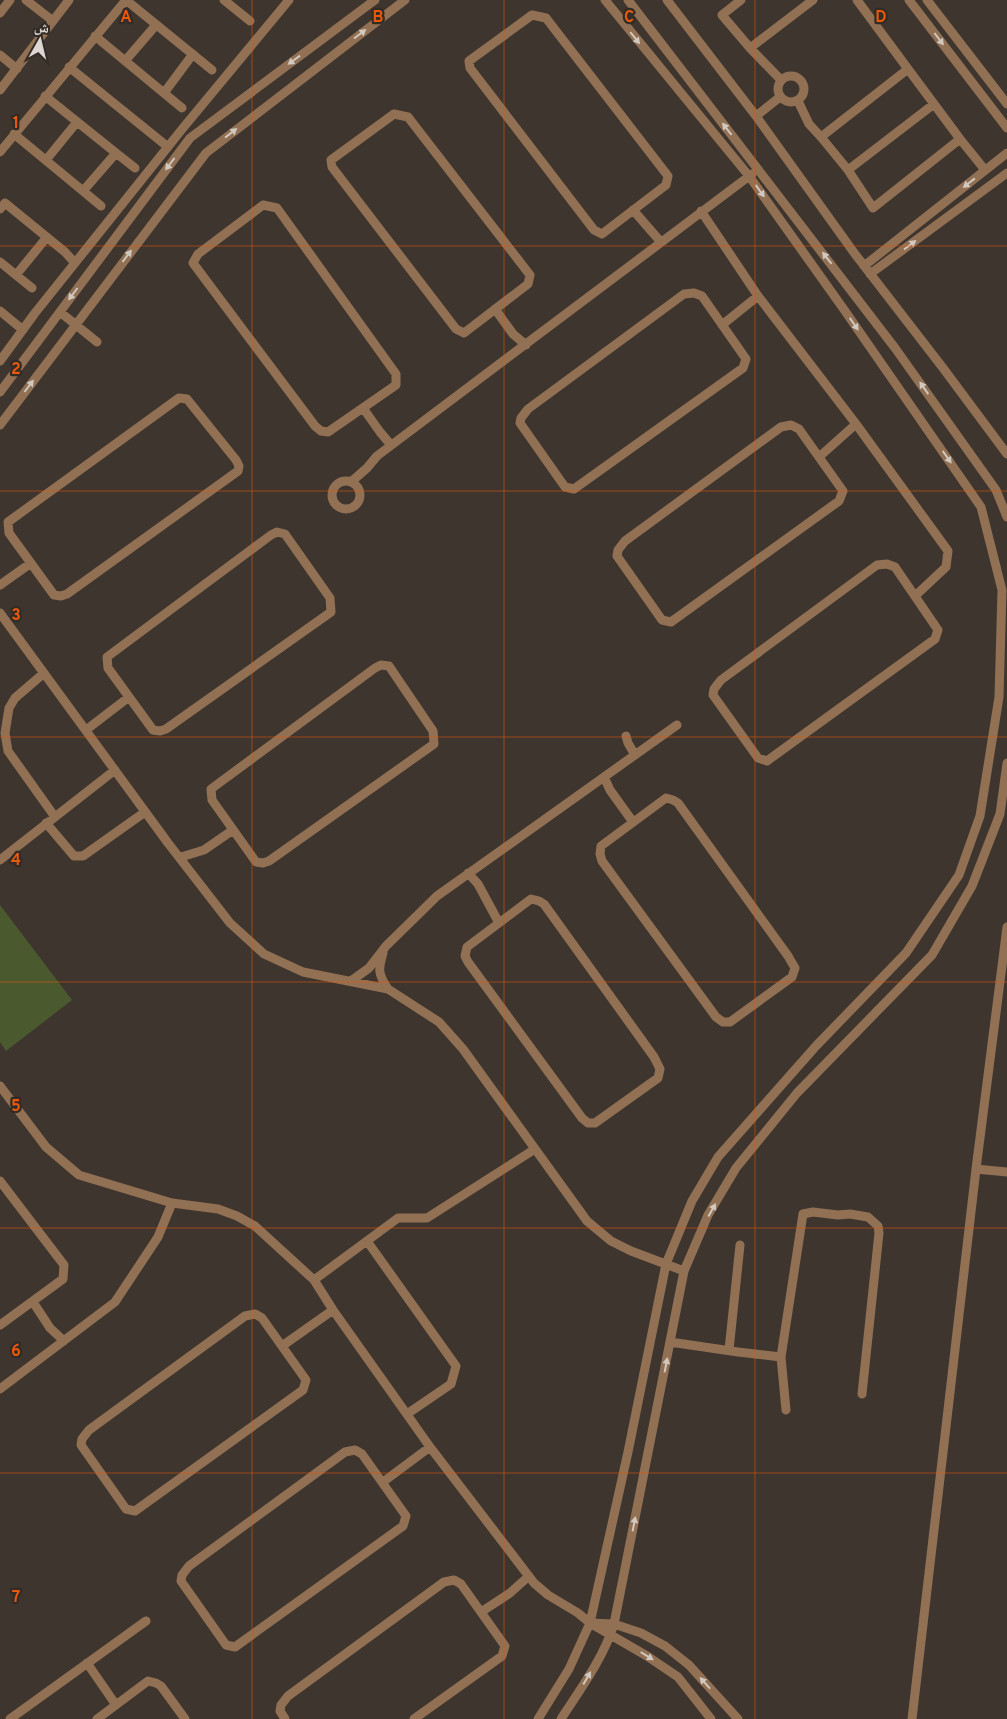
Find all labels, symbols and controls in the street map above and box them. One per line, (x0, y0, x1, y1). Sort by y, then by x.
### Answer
text: A (120, 8, 132, 28)
text: B (372, 8, 384, 28)
text: C (624, 8, 634, 28)
text: D (875, 8, 887, 28)
north arrow (15, 15, 65, 65)
text: ش (33, 19, 50, 38)
one-way arrow (353, 29, 367, 39)
one-way arrow (630, 31, 641, 44)
one-way arrow (933, 32, 944, 45)
one-way arrow (287, 55, 301, 65)
text: 1 (13, 114, 19, 134)
one-way arrow (722, 123, 733, 136)
one-way arrow (224, 127, 237, 138)
one-way arrow (165, 157, 176, 170)
one-way arrow (963, 177, 976, 188)
one-way arrow (755, 184, 765, 198)
one-way arrow (903, 240, 917, 250)
one-way arrow (122, 249, 132, 263)
one-way arrow (821, 252, 832, 265)
one-way arrow (68, 287, 78, 301)
one-way arrow (849, 317, 859, 330)
text: 2 (11, 360, 21, 380)
one-way arrow (24, 379, 34, 393)
one-way arrow (919, 381, 929, 395)
one-way arrow (942, 450, 952, 464)
text: 3 (11, 606, 21, 626)
text: 4 (11, 851, 21, 871)
text: 5 (11, 1097, 21, 1117)
one-way arrow (707, 1203, 716, 1216)
text: 6 (11, 1342, 21, 1362)
one-way arrow (662, 1356, 670, 1372)
one-way arrow (630, 1516, 638, 1532)
text: 7 (12, 1588, 20, 1608)
one-way arrow (641, 1652, 654, 1661)
one-way arrow (582, 1671, 591, 1684)
one-way arrow (699, 1677, 711, 1689)

